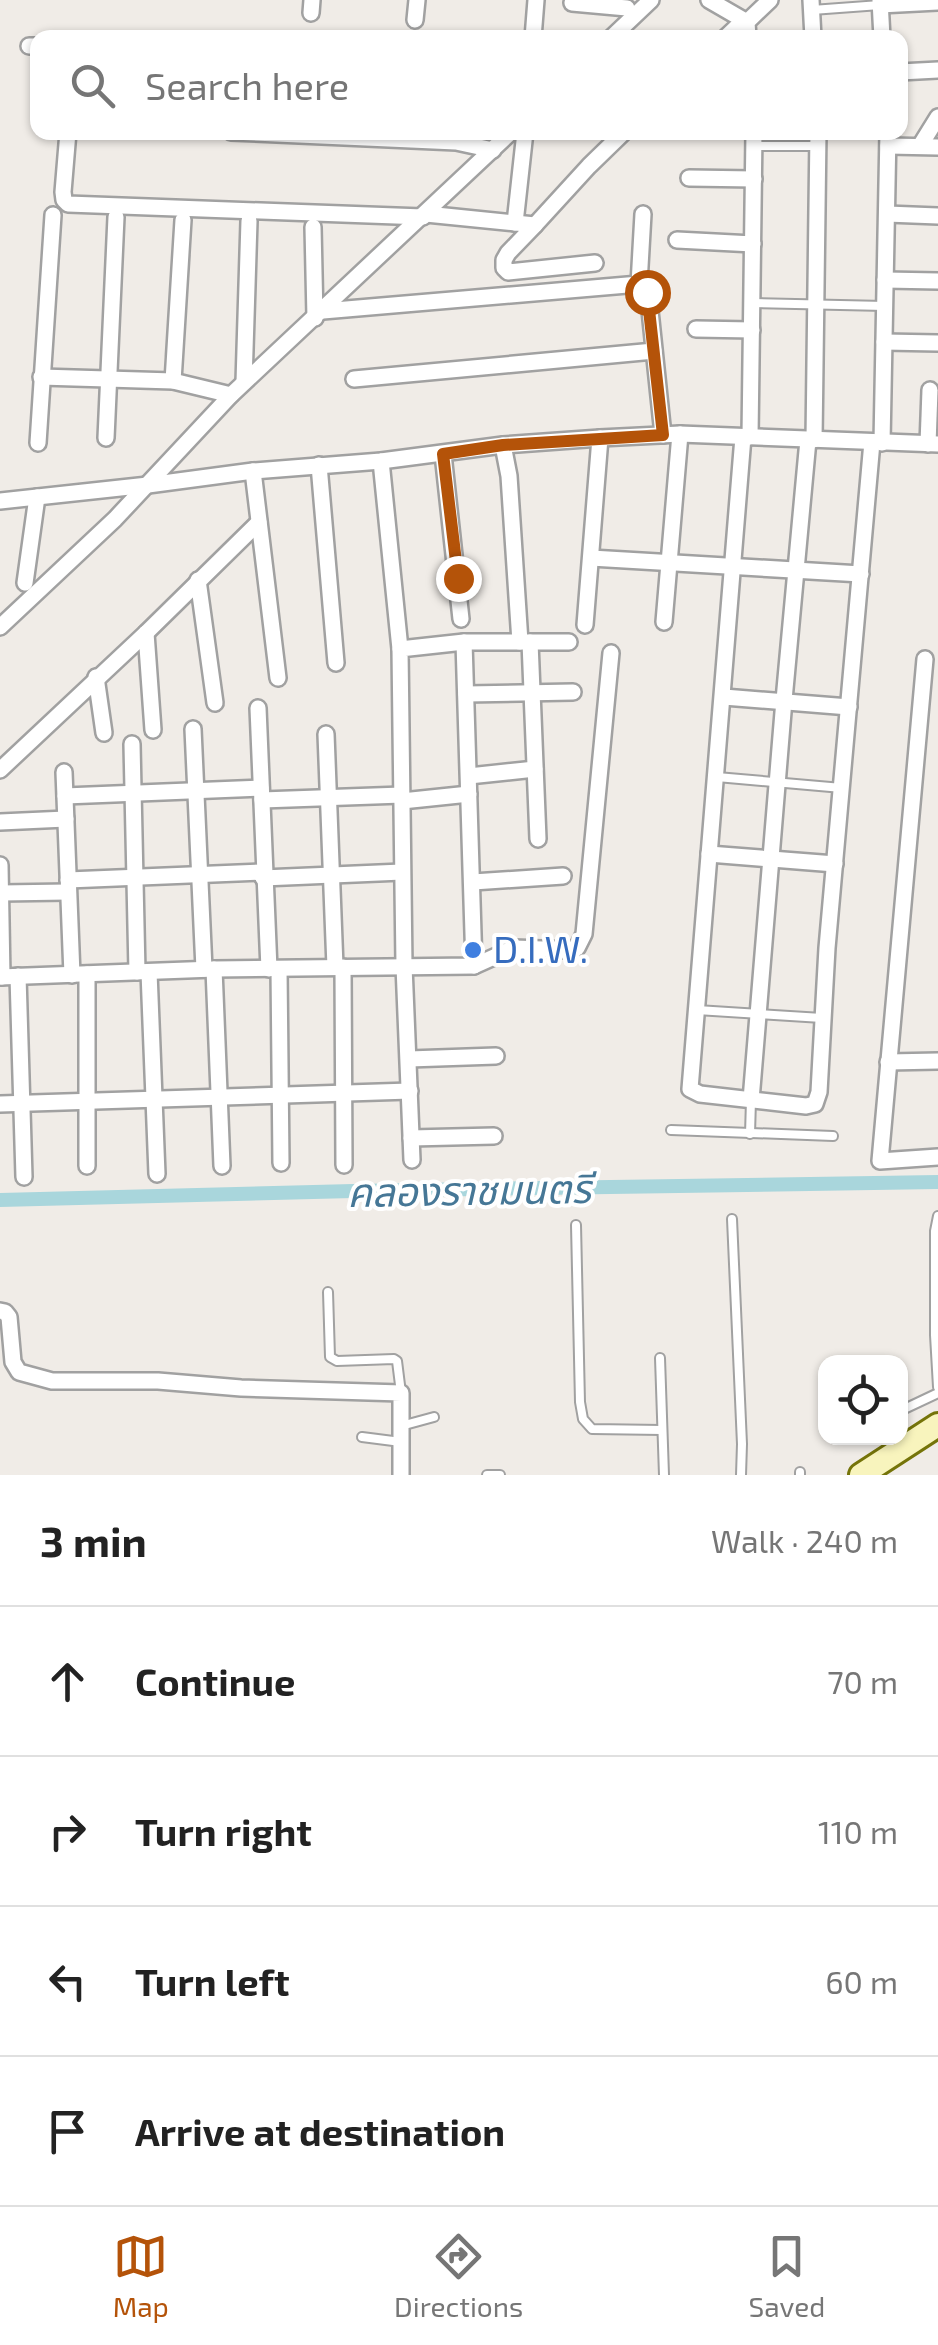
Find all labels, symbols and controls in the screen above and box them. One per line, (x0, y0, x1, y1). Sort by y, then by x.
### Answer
search box (30, 30, 908, 140)
icon: search (65, 58, 120, 113)
text: Search here (145, 62, 349, 108)
route start (625, 270, 671, 316)
route end (436, 556, 482, 602)
place label: D.I.W. (493, 925, 588, 971)
marker: D.I.W. (462, 939, 484, 961)
water label: คลองราชมนตรี (347, 1163, 598, 1215)
map controls (818, 1355, 908, 1445)
button: locate (818, 1355, 908, 1445)
text: 3 min (40, 1515, 147, 1565)
text: Walk · 240 m (711, 1521, 898, 1559)
icon: ahead (40, 1654, 95, 1709)
text: Continue (135, 1658, 295, 1704)
text: 70 m (827, 1662, 898, 1700)
icon: right (40, 1804, 95, 1859)
text: Turn right (135, 1808, 312, 1854)
text: 110 m (818, 1812, 898, 1850)
icon: left (40, 1954, 95, 2009)
text: Turn left (135, 1958, 290, 2004)
text: 60 m (825, 1962, 898, 2000)
icon: arrive (40, 2104, 95, 2159)
text: Arrive at destination (135, 2108, 505, 2154)
tab: Map (113, 2229, 169, 2323)
tab: Directions (394, 2229, 523, 2323)
tab: Saved (749, 2229, 825, 2323)

